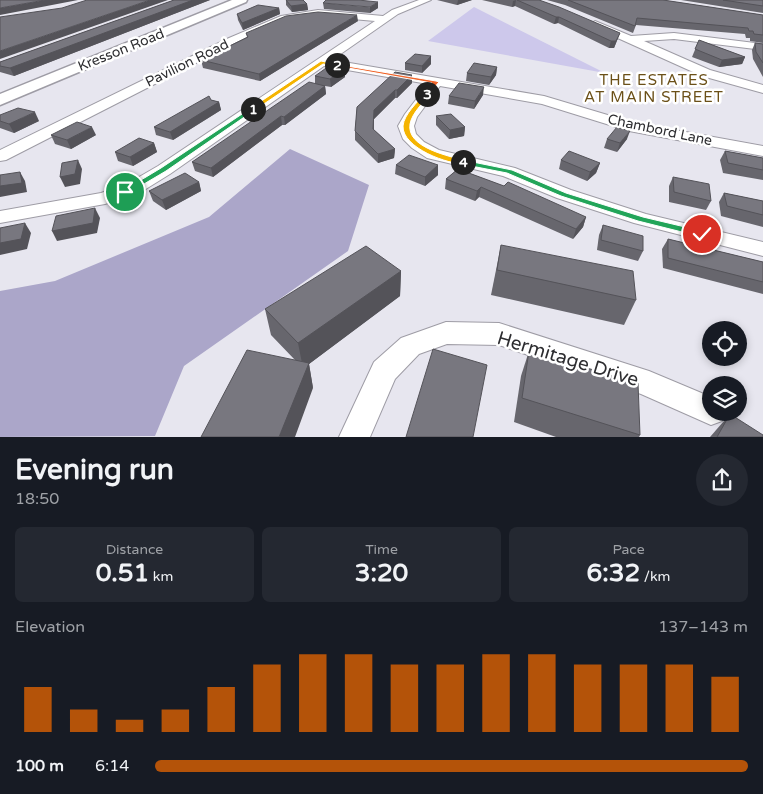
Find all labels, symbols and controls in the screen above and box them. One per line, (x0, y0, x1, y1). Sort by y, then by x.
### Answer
street label: Kresson Road (75, 25, 167, 75)
street label: Pavilion Road (143, 36, 231, 90)
pin: 2 (324, 52, 350, 78)
text: 2 (333, 57, 342, 74)
district label: THE ESTATES AT MAIN STREET (584, 71, 724, 106)
pin: 3 (414, 82, 440, 106)
text: 3 (423, 86, 432, 103)
pin: 1 (240, 96, 266, 122)
text: 1 (249, 101, 258, 118)
street label: Chambord Lane (606, 111, 714, 149)
pin: 4 (450, 150, 476, 174)
text: 4 (459, 154, 468, 171)
pin (104, 171, 146, 213)
icon: arrive (111, 178, 139, 206)
pin (681, 213, 723, 255)
icon: check (688, 220, 716, 248)
map controls (702, 321, 747, 421)
button: locate (702, 321, 747, 366)
street label: Hermitage Drive (495, 327, 641, 391)
button: layers (702, 376, 747, 421)
text: Evening run (15, 453, 174, 487)
button: share (696, 454, 748, 506)
text: 18:50 (15, 489, 59, 509)
text: Distance (106, 541, 163, 558)
text: Time (365, 541, 398, 558)
text: Pace (612, 541, 645, 558)
text: 0.51 (96, 558, 149, 588)
text: 3:20 (355, 558, 408, 588)
text: 6:32 (587, 558, 640, 588)
text: km (149, 568, 173, 585)
text: /km (640, 568, 670, 585)
text: Elevation (15, 617, 85, 637)
text: 137–143 m (658, 617, 748, 637)
text: 100 m (15, 756, 64, 776)
text: 6:14 (95, 756, 129, 776)

